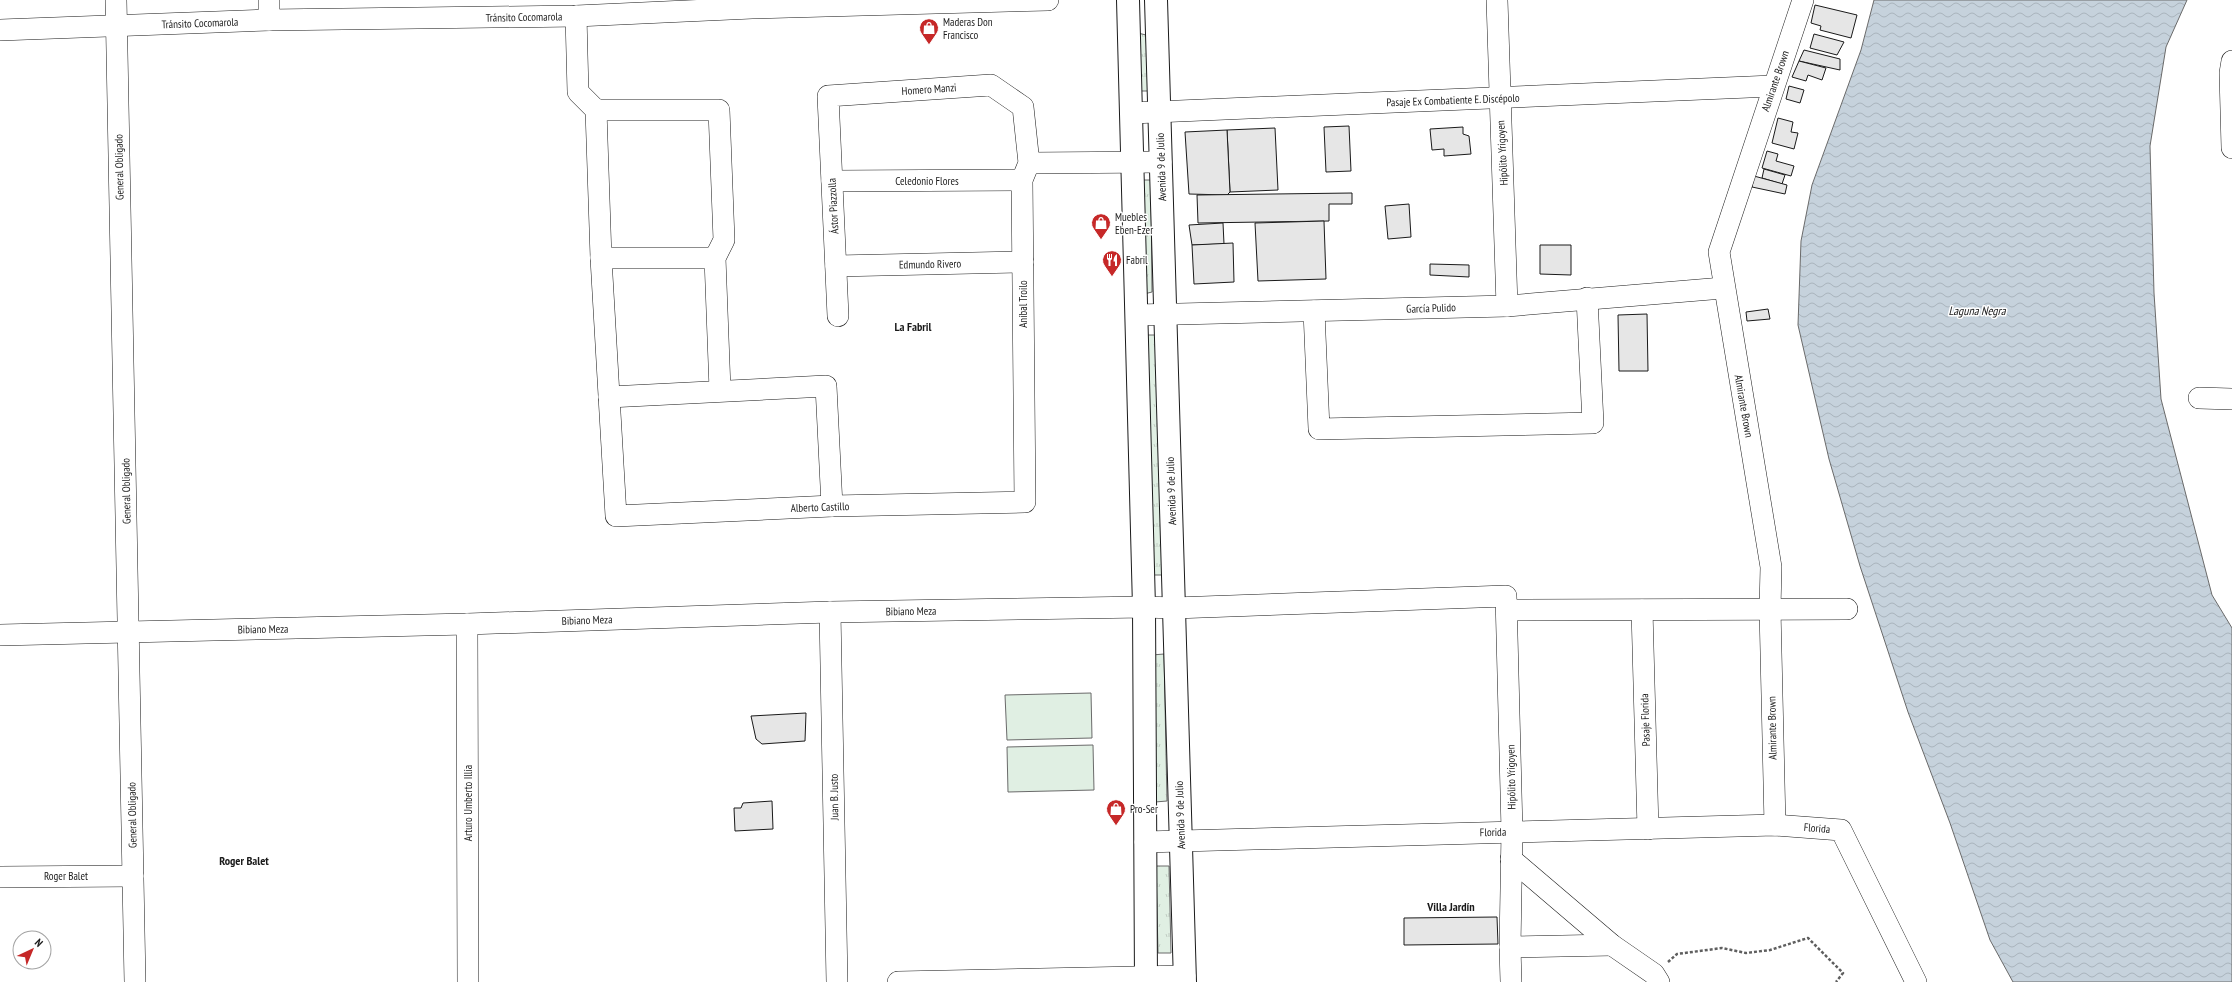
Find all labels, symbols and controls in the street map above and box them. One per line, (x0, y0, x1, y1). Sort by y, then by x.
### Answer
street label: Tránsito Cocomarola (486, 9, 562, 25)
street label: Tránsito Cocomarola (161, 15, 239, 31)
place label: Maderas Don Francisco (943, 15, 993, 42)
shop icon: Maderas Don Francisco (918, 17, 940, 45)
street label: Almirante Brown (1758, 49, 1792, 113)
street label: Homero Manzi (901, 80, 957, 98)
street label: Pasaje Ex Combatiente E. Discépolo (1386, 91, 1520, 109)
street label: Hipólito Yrigoyen (1493, 120, 1511, 186)
street label: Avenida 9 de Julio (1153, 132, 1169, 201)
street label: General Obligado (111, 134, 127, 200)
street label: Celedonio Flores (895, 174, 959, 188)
street label: Ástor Piazzolla (825, 178, 841, 234)
place label: Muebles Eben-Ezer (1115, 210, 1153, 237)
shop icon: Muebles Eben-Ezer (1090, 212, 1112, 240)
restaurant icon: Fabril (1101, 249, 1123, 277)
place label: Fabril (1126, 253, 1148, 267)
street label: Edmundo Rivero (899, 256, 962, 272)
street label: Aníbal Troilo (1016, 280, 1030, 328)
street label: García Pulido (1406, 300, 1456, 316)
water label: Laguna Negra (1948, 303, 2007, 318)
district label: La Fabril (895, 319, 932, 334)
street label: Almirante Brown (1732, 373, 1756, 439)
street label: Avenida 9 de Julio (1163, 456, 1179, 525)
street label: General Obligado (118, 458, 134, 524)
street label: Alberto Castillo (790, 499, 850, 515)
street label: Bibiano Meza (885, 604, 937, 618)
street label: Bibiano Meza (561, 612, 613, 628)
street label: Bibiano Meza (237, 622, 289, 636)
street label: Pasaje Florida (1637, 693, 1653, 747)
street label: Almirante Brown (1764, 696, 1780, 760)
street label: Hipólito Yrigoyen (1503, 744, 1519, 810)
street label: Arturo Umberto Illia (461, 765, 475, 841)
street label: Juan B. Justo (827, 773, 841, 821)
street label: Avenida 9 de Julio (1172, 780, 1188, 849)
street label: General Obligado (124, 782, 140, 848)
shop icon: Pro-Ser (1105, 798, 1127, 826)
place label: Pro-Ser (1130, 802, 1158, 816)
street label: Florida (1803, 820, 1831, 836)
street label: Florida (1480, 825, 1506, 839)
district label: Roger Balet (219, 853, 269, 868)
street label: Roger Balet (44, 869, 88, 883)
district label: Villa Jardín (1426, 899, 1475, 914)
north arrow (12, 930, 52, 970)
text: N (32, 936, 46, 950)

